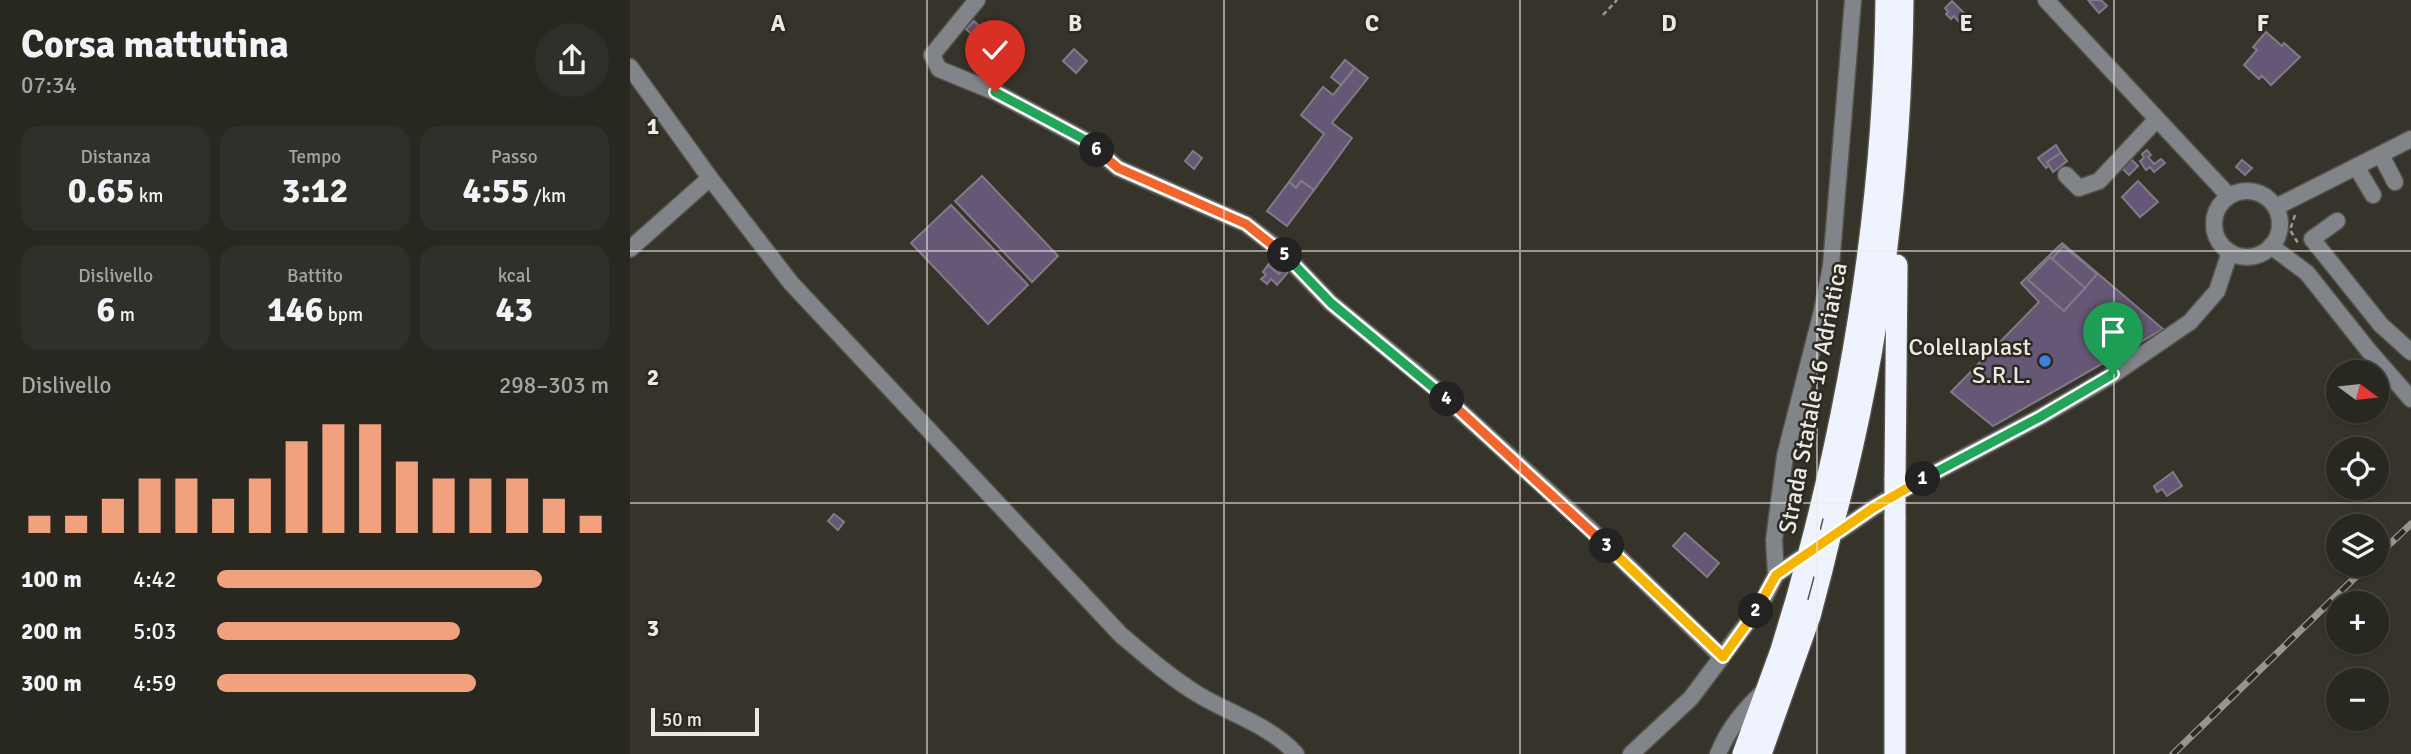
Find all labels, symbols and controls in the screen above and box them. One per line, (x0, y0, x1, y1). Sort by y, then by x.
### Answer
text: A (771, 9, 786, 38)
text: B (1068, 9, 1082, 38)
text: C (1365, 9, 1379, 38)
text: D (1661, 9, 1677, 38)
text: E (1959, 9, 1973, 38)
text: F (2257, 9, 2269, 38)
pin (965, 20, 1025, 92)
text: Corsa mattutina (21, 21, 289, 68)
button: share (535, 23, 609, 97)
icon: check (976, 31, 1014, 69)
text: 07:34 (21, 71, 77, 100)
text: 1 (647, 112, 659, 141)
pin: 6 (1079, 132, 1114, 168)
text: 6 (1091, 137, 1102, 161)
text: Distanza (80, 145, 151, 169)
text: Tempo (289, 145, 341, 169)
text: Passo (491, 145, 538, 169)
text: 0.65 (68, 169, 135, 212)
text: 3:12 (281, 169, 349, 212)
text: 4:55 (462, 169, 529, 212)
text: km (135, 184, 163, 208)
text: /km (529, 184, 566, 208)
pin: 5 (1268, 238, 1302, 272)
text: 5 (1279, 242, 1290, 266)
street label: Strada Statale 16 Adriatica (1772, 260, 1854, 536)
text: Dislivello (78, 264, 153, 288)
text: Battito (287, 264, 343, 288)
text: kcal (498, 264, 531, 288)
text: 6 (97, 288, 115, 331)
text: 146 (267, 288, 324, 331)
text: 43 (495, 288, 533, 331)
pin (2083, 302, 2143, 374)
text: m (115, 303, 135, 327)
text: bpm (324, 303, 363, 327)
icon: arrive (2094, 313, 2132, 351)
place label: Colellaplast S.R.L. (1908, 332, 2031, 390)
marker: Colellaplast S.R.L. (2037, 353, 2053, 369)
north arrow (2326, 360, 2389, 424)
map controls (2326, 360, 2389, 731)
text: 2 (647, 363, 659, 392)
text: Dislivello (21, 371, 112, 400)
text: 298–303 m (499, 371, 609, 400)
pin: 4 (1430, 382, 1464, 416)
text: 4 (1441, 386, 1452, 410)
button: locate (2326, 437, 2389, 500)
pin: 1 (1906, 462, 1940, 496)
text: 1 (1917, 466, 1928, 490)
button: layers (2326, 514, 2389, 577)
pin: 3 (1590, 528, 1625, 564)
text: 3 (1601, 533, 1612, 557)
text: 100 m (21, 565, 82, 594)
text: 4:42 (133, 565, 176, 594)
button: + (2326, 591, 2389, 654)
pin: 2 (1738, 594, 1774, 628)
text: 2 (1750, 598, 1761, 622)
text: 3 (647, 614, 659, 643)
text: 200 m (21, 617, 82, 646)
text: 5:03 (133, 617, 176, 646)
button: − (2326, 668, 2389, 731)
text: 300 m (21, 669, 82, 698)
text: 4:59 (133, 669, 176, 698)
scale bar (651, 705, 760, 737)
text: 50 m (662, 708, 702, 732)

